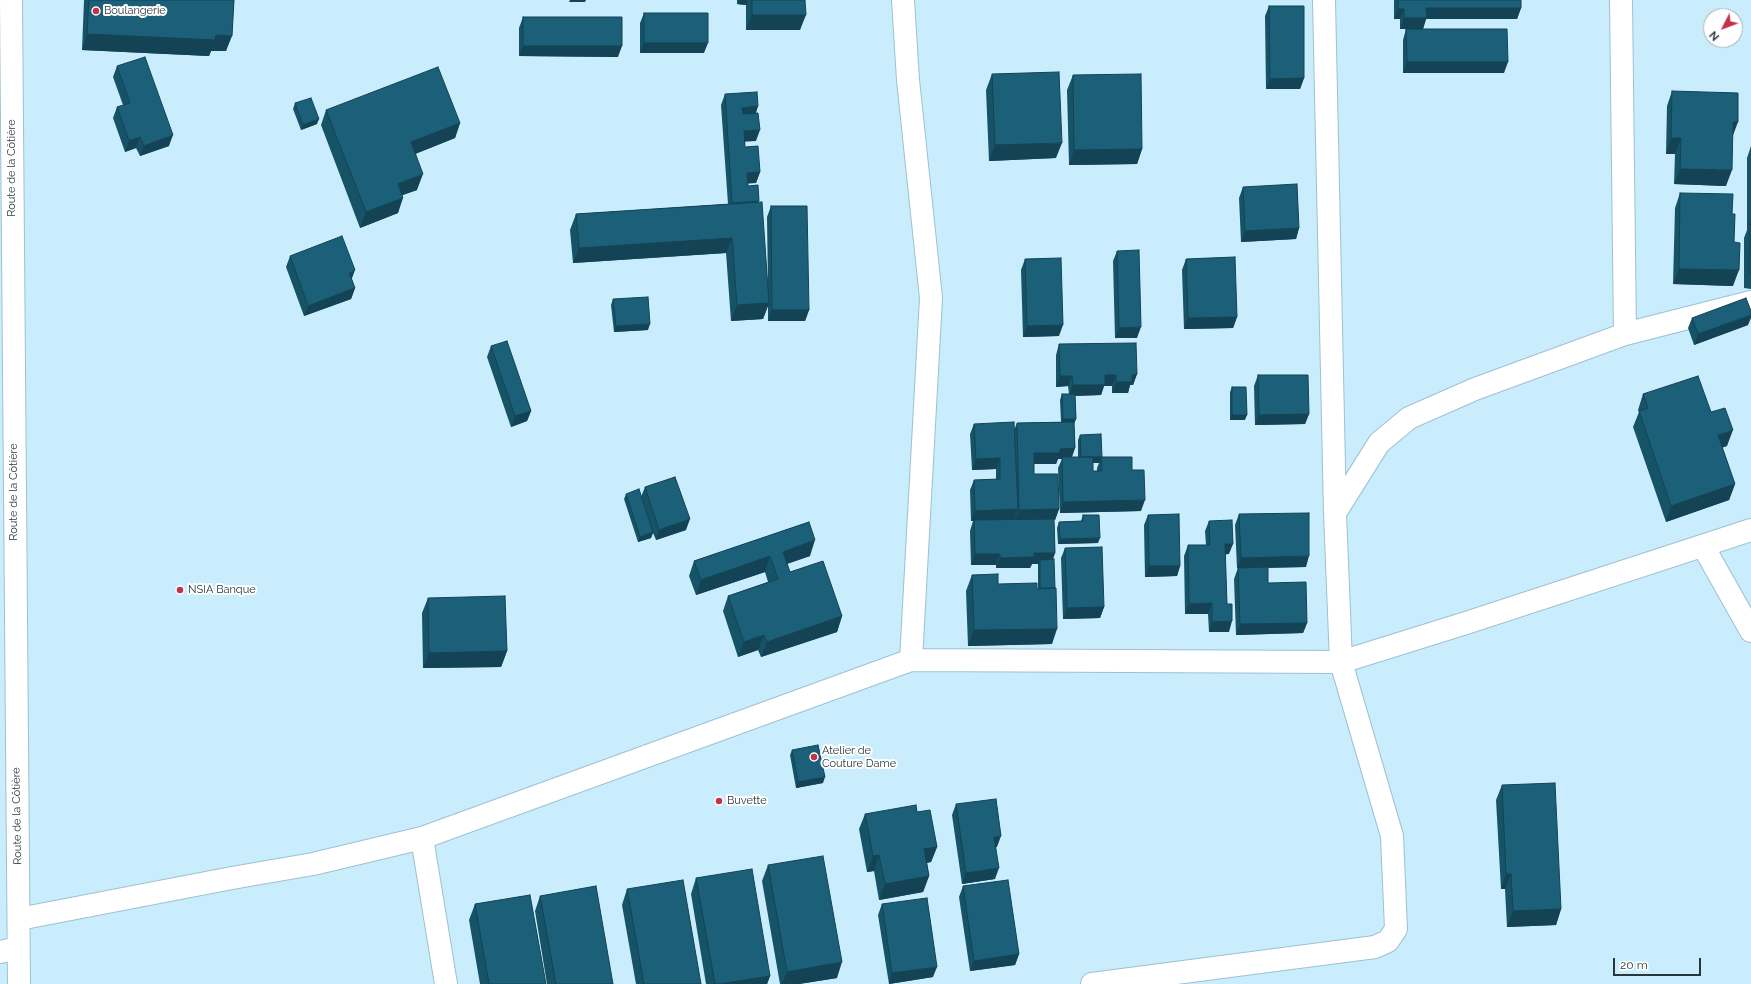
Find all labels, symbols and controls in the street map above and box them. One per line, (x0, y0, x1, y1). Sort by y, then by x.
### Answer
place label: Boulangerie (104, 4, 166, 18)
marker: Boulangerie (91, 6, 101, 16)
north arrow (1703, 8, 1743, 48)
text: N (1707, 28, 1722, 43)
street label: Route de la Côtière (5, 119, 19, 217)
street label: Route de la Côtière (7, 443, 21, 541)
place label: NSIA Banque (188, 583, 256, 597)
marker: NSIA Banque (175, 585, 185, 595)
place label: Atelier de Couture Dame (822, 744, 896, 770)
marker: Atelier de Couture Dame (809, 752, 819, 762)
street label: Route de la Côtière (10, 767, 24, 865)
place label: Buvette (727, 794, 767, 808)
marker: Buvette (714, 796, 724, 806)
scale bar (1615, 950, 1703, 976)
text: 20 m (1620, 958, 1648, 972)

